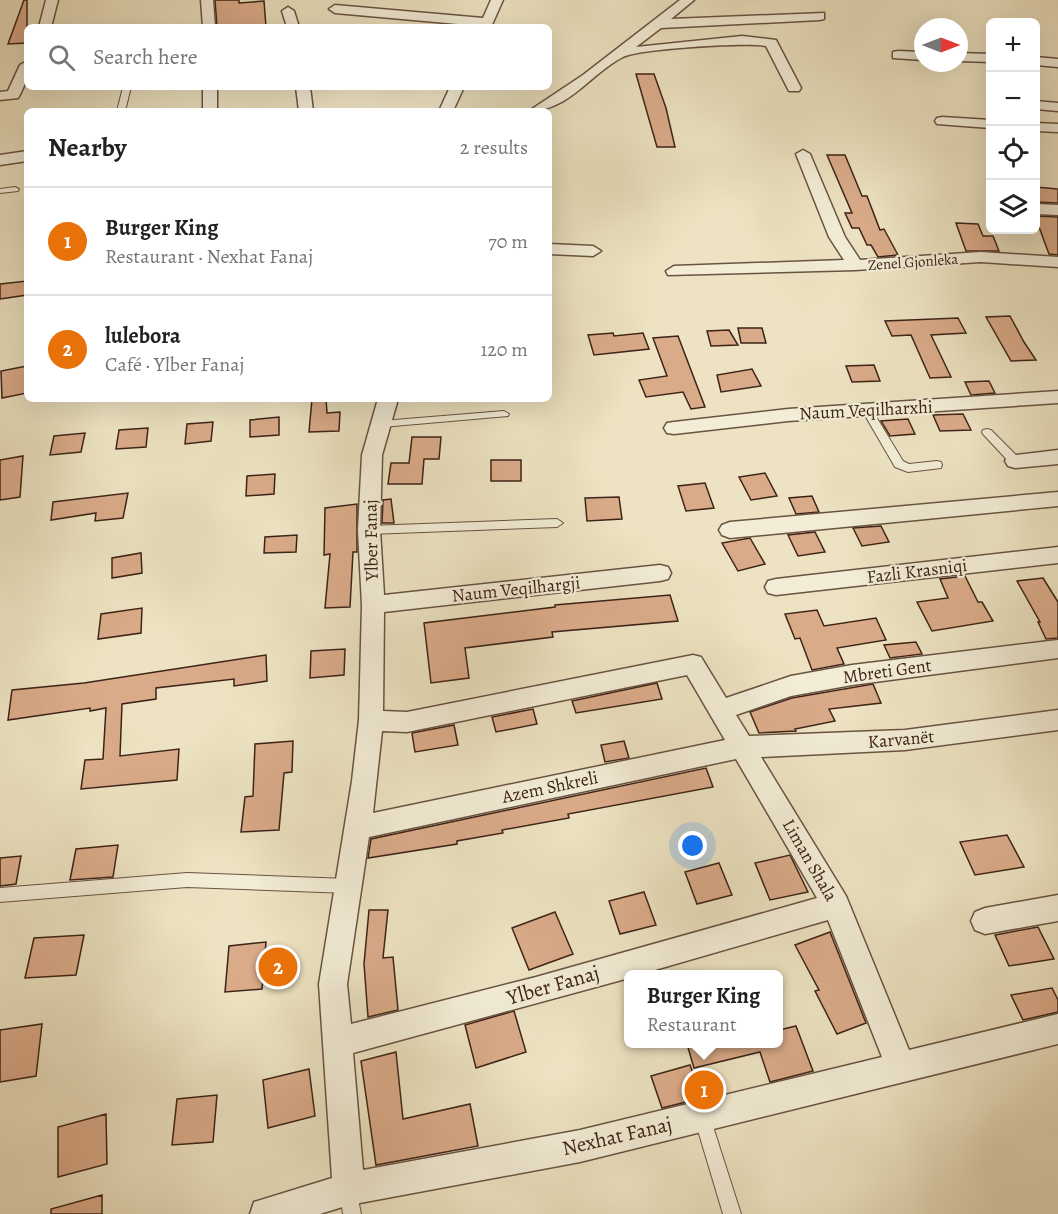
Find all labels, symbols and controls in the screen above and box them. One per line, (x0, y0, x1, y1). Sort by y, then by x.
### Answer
north arrow (914, 18, 968, 72)
map controls (986, 18, 1040, 234)
button: + (986, 18, 1040, 72)
search box (24, 24, 552, 90)
icon: search (45, 41, 78, 74)
text: Search here (93, 42, 198, 72)
button: − (986, 72, 1040, 126)
button: locate (986, 126, 1040, 180)
text: Nearby (48, 130, 127, 165)
text: 2 results (460, 134, 528, 161)
button: layers (986, 180, 1040, 234)
text: Burger King (105, 213, 218, 243)
text: 1 (64, 228, 71, 255)
text: 70 m (488, 228, 528, 255)
text: Restaurant · Nexhat Fanaj (105, 243, 313, 270)
street label: Zenel Gjonleka (867, 249, 959, 275)
text: lulebora (105, 321, 181, 351)
text: 2 (63, 336, 72, 363)
text: 120 m (480, 336, 528, 363)
text: Café · Ylber Fanaj (105, 351, 244, 378)
street label: Naum Veqilharxhi (799, 395, 933, 425)
street label: Ylber Fanaj (358, 499, 384, 582)
street label: Fazli Krasniqi (865, 553, 969, 589)
street label: Naum Veqilhargji (451, 570, 581, 608)
street label: Mbreti Gent (841, 653, 933, 689)
street label: Karvanët (867, 724, 935, 754)
street label: Azem Shkreli (499, 765, 600, 809)
street label: Liman Shala (777, 815, 843, 906)
your location (678, 831, 707, 860)
pin: 2 (258, 944, 298, 990)
street label: Ylber Fanaj (502, 958, 603, 1012)
popup (624, 970, 783, 1048)
text: Burger King (647, 981, 760, 1011)
text: Restaurant (647, 1011, 737, 1038)
pin: 1 (684, 1068, 724, 1112)
street label: Nexhat Fanaj (559, 1110, 675, 1162)

